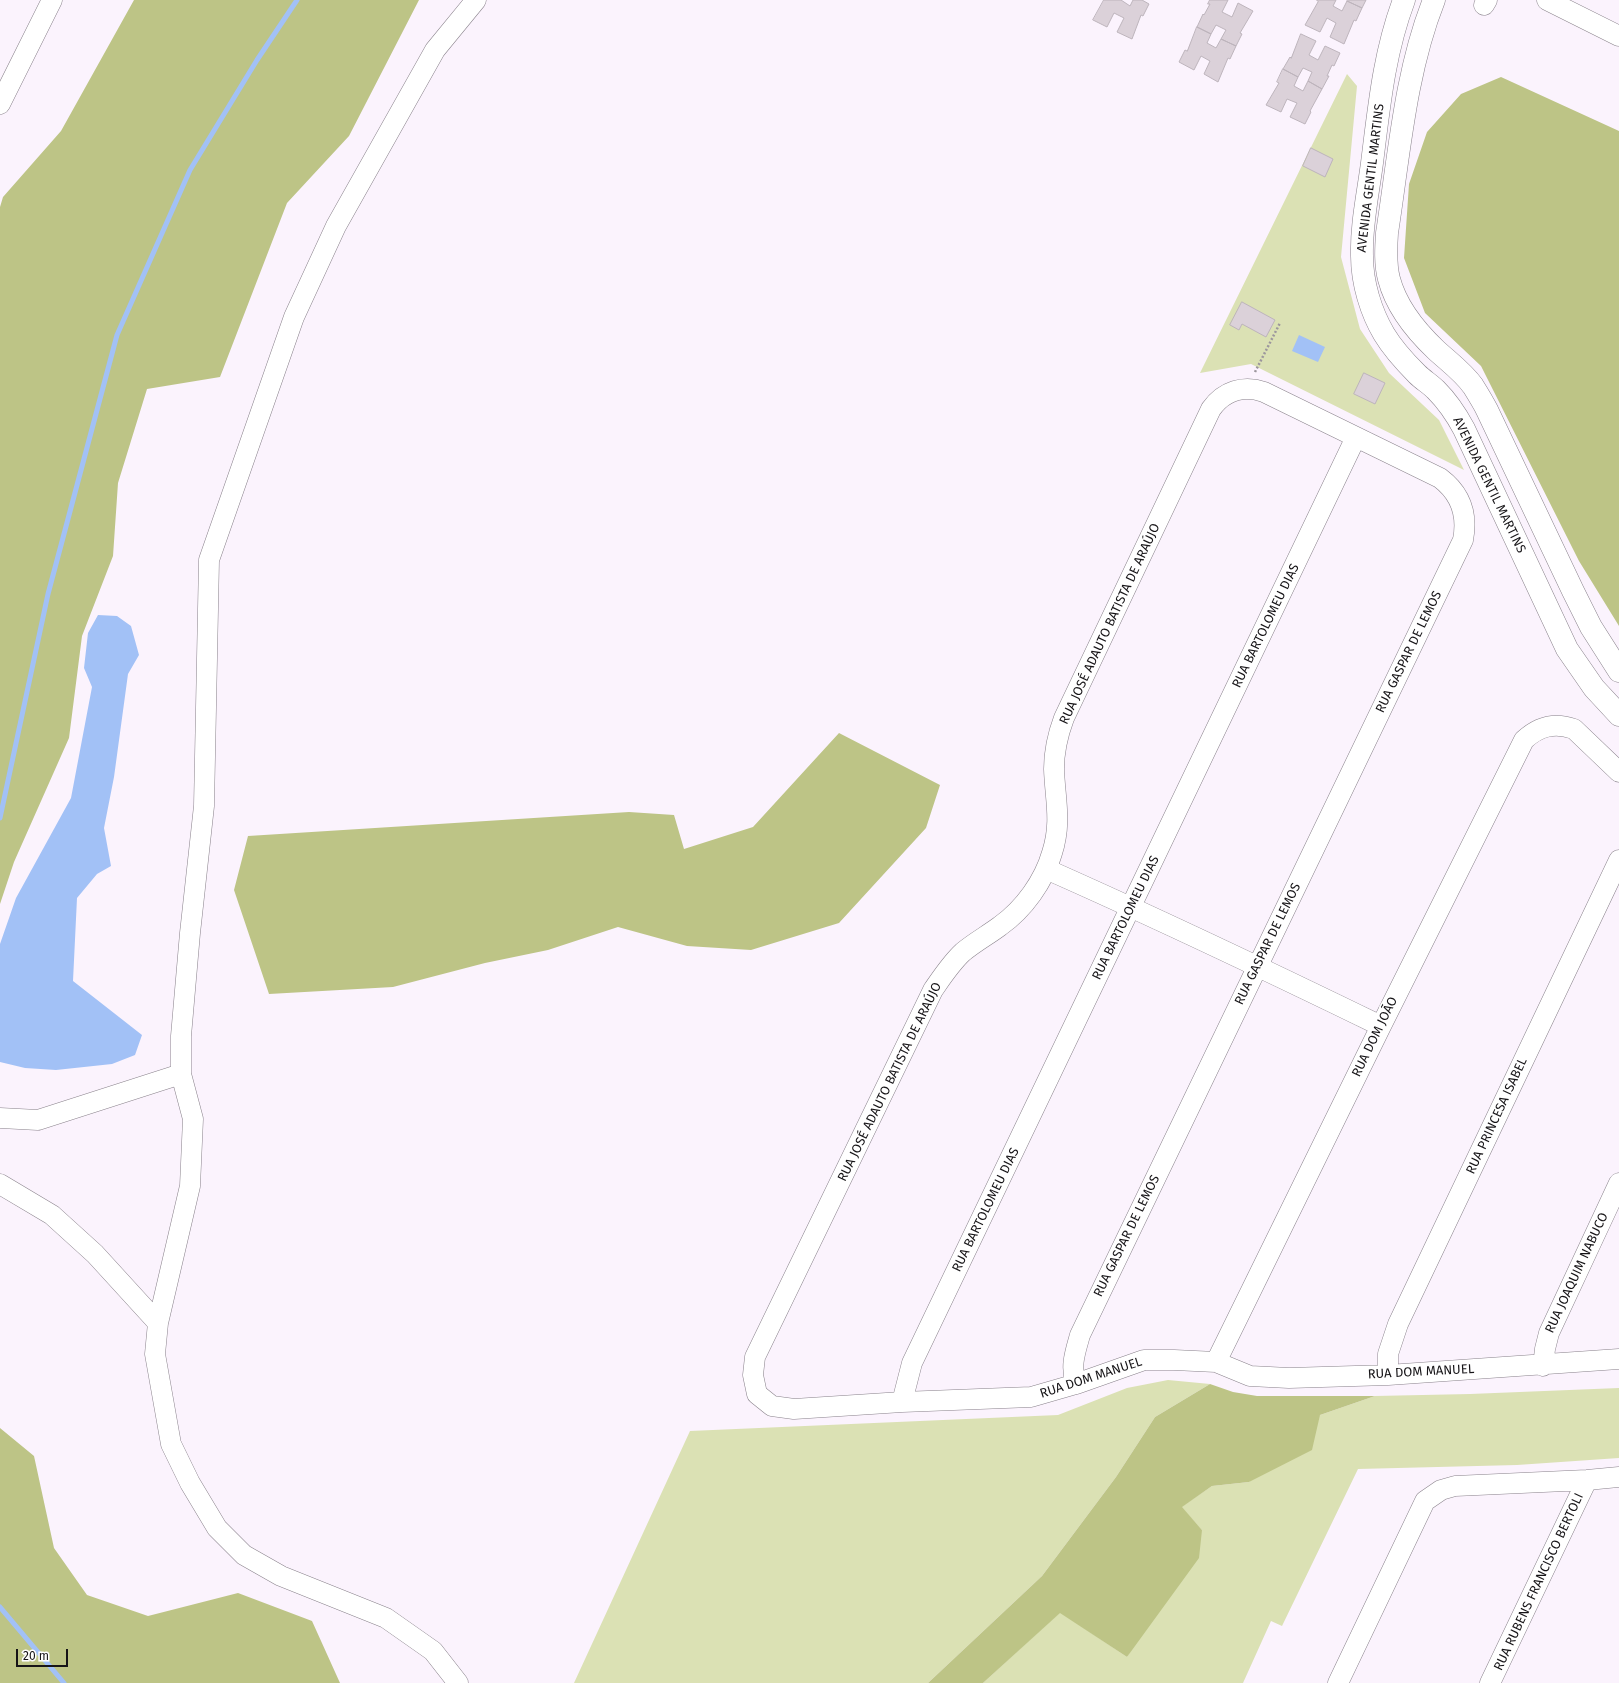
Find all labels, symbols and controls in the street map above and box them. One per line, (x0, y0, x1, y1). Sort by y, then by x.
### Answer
street label: AVENIDA GENTIL MARTINS (1354, 103, 1388, 253)
street label: AVENIDA GENTIL MARTINS (1449, 414, 1529, 556)
street label: RUA JOSÉ ADAUTO BATISTA DE ARAÚJO (1056, 521, 1164, 727)
street label: RUA BARTOLOMEU DIAS (1229, 561, 1303, 691)
street label: RUA GASPAR DE LEMOS (1373, 589, 1445, 715)
street label: RUA BARTOLOMEU DIAS (1089, 853, 1163, 983)
street label: RUA GASPAR DE LEMOS (1232, 881, 1304, 1007)
street label: RUA JOSÉ ADAUTO BATISTA DE ARAÚJO (835, 980, 945, 1184)
street label: RUA DOM JOÃO (1349, 994, 1401, 1080)
street label: RUA PRINCESA ISABEL (1463, 1055, 1531, 1177)
street label: RUA BARTOLOMEU DIAS (949, 1145, 1023, 1275)
street label: RUA GASPAR DE LEMOS (1091, 1173, 1163, 1299)
street label: RUA JOAQUIM NABUCO (1542, 1210, 1612, 1336)
street label: RUA DOM MANUEL (1038, 1354, 1144, 1402)
street label: RUA DOM MANUEL (1367, 1361, 1475, 1383)
street label: RUA RUBENS FRANCISCO BERTOLI (1491, 1491, 1587, 1673)
scale bar (18, 1641, 70, 1667)
text: 20 m (23, 1649, 49, 1663)

